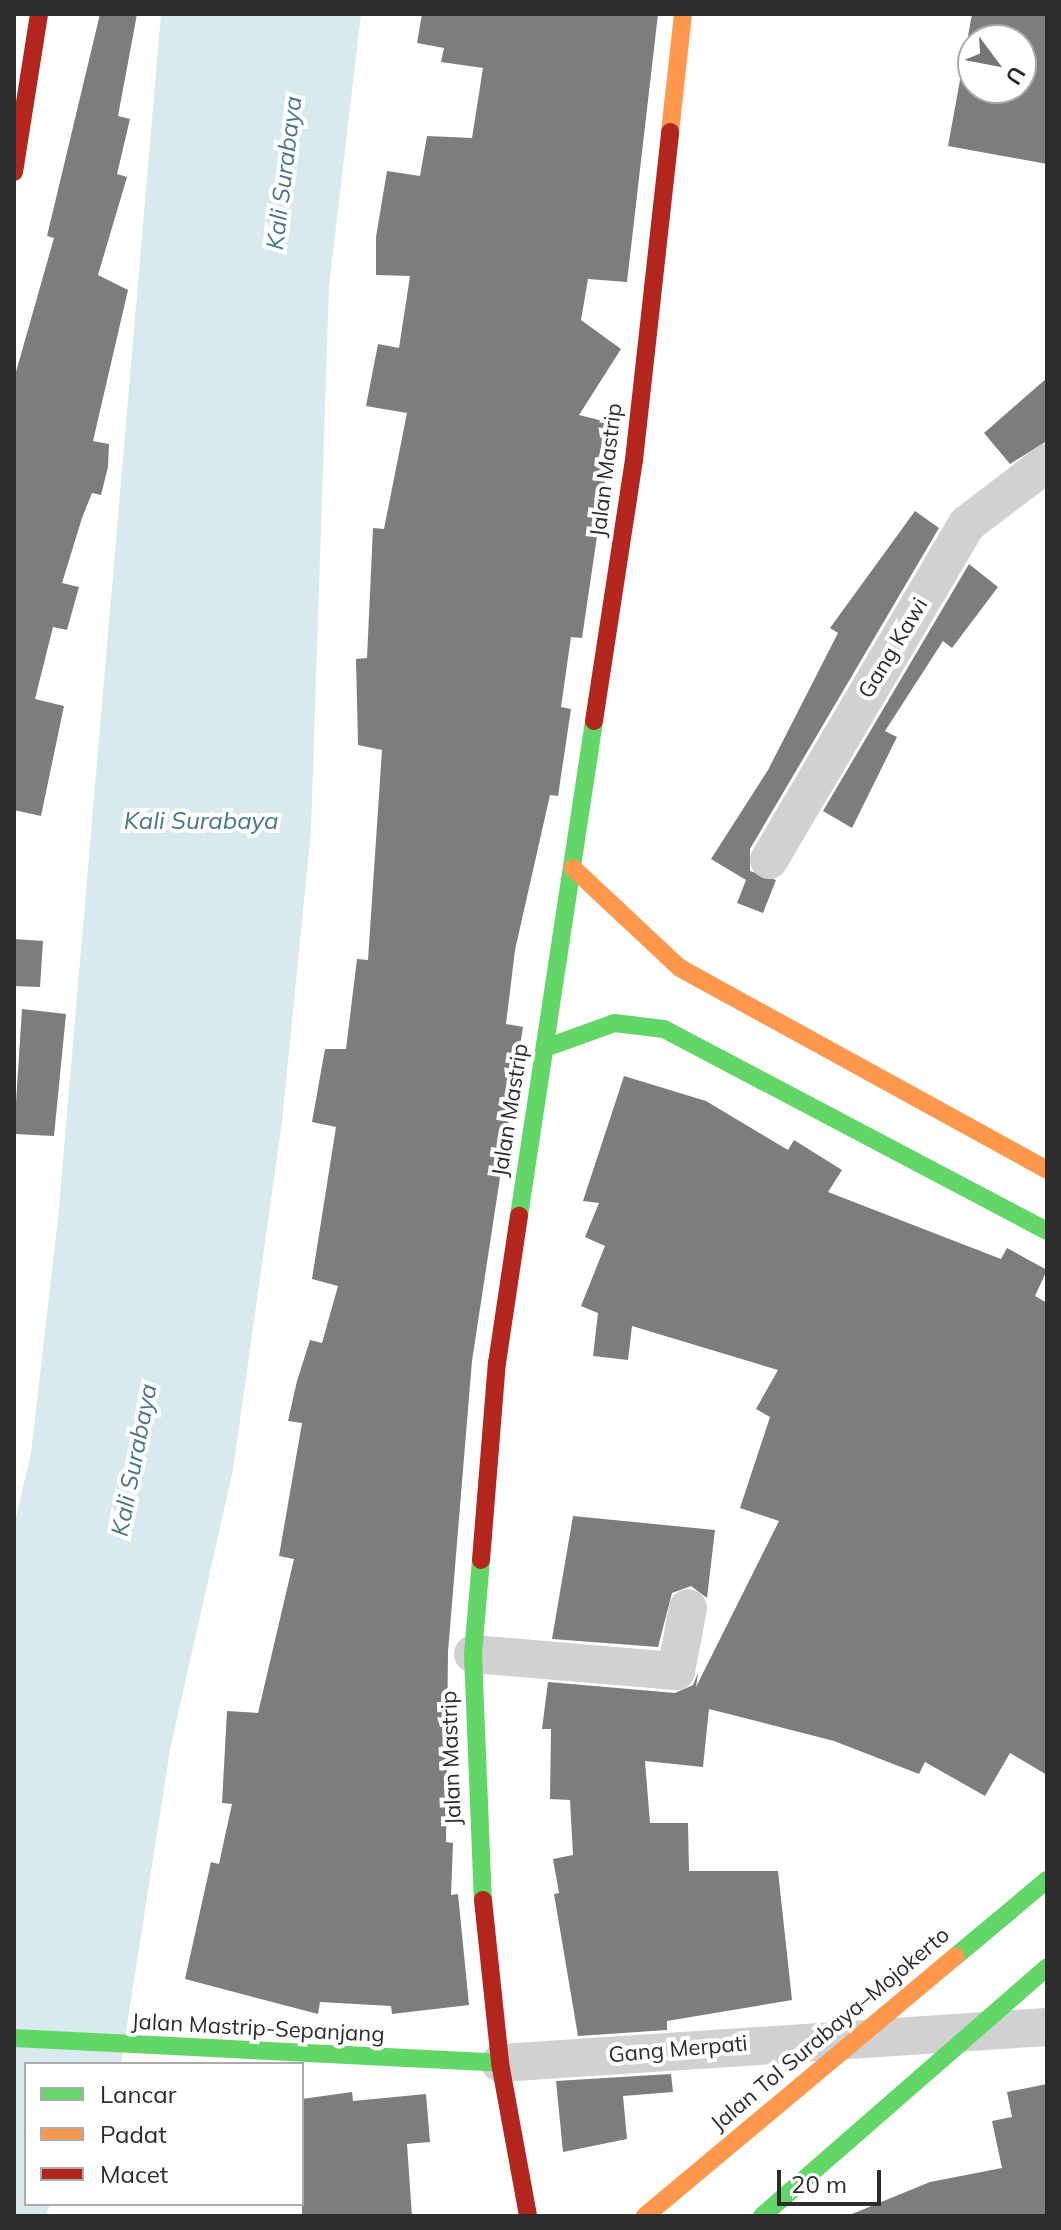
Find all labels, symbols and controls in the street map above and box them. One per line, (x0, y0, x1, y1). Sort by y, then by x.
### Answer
north arrow (957, 24, 1037, 104)
text: U (999, 61, 1032, 90)
water label: Kali Surabaya (260, 94, 308, 252)
street label: Jalan Mastrip (585, 402, 627, 538)
street label: Gang Kawi (853, 593, 933, 703)
water label: Kali Surabaya (124, 807, 278, 835)
street label: Jalan Mastrip (486, 1042, 534, 1178)
water label: Kali Surabaya (105, 1381, 163, 1539)
street label: Jalan Mastrip (435, 1690, 467, 1826)
street label: Jalan Tol Surabaya–Mojokerto (705, 1921, 955, 2137)
street label: Jalan Mastrip-Sepanjang (131, 2008, 385, 2048)
street label: Gang Merpati (607, 2030, 749, 2068)
legend (24, 2062, 304, 2206)
text: Lancar (100, 2079, 176, 2109)
text: Padat (100, 2119, 167, 2149)
scale bar (781, 2154, 885, 2204)
text: Macet (100, 2159, 168, 2189)
text: 20 m (791, 2169, 847, 2199)

